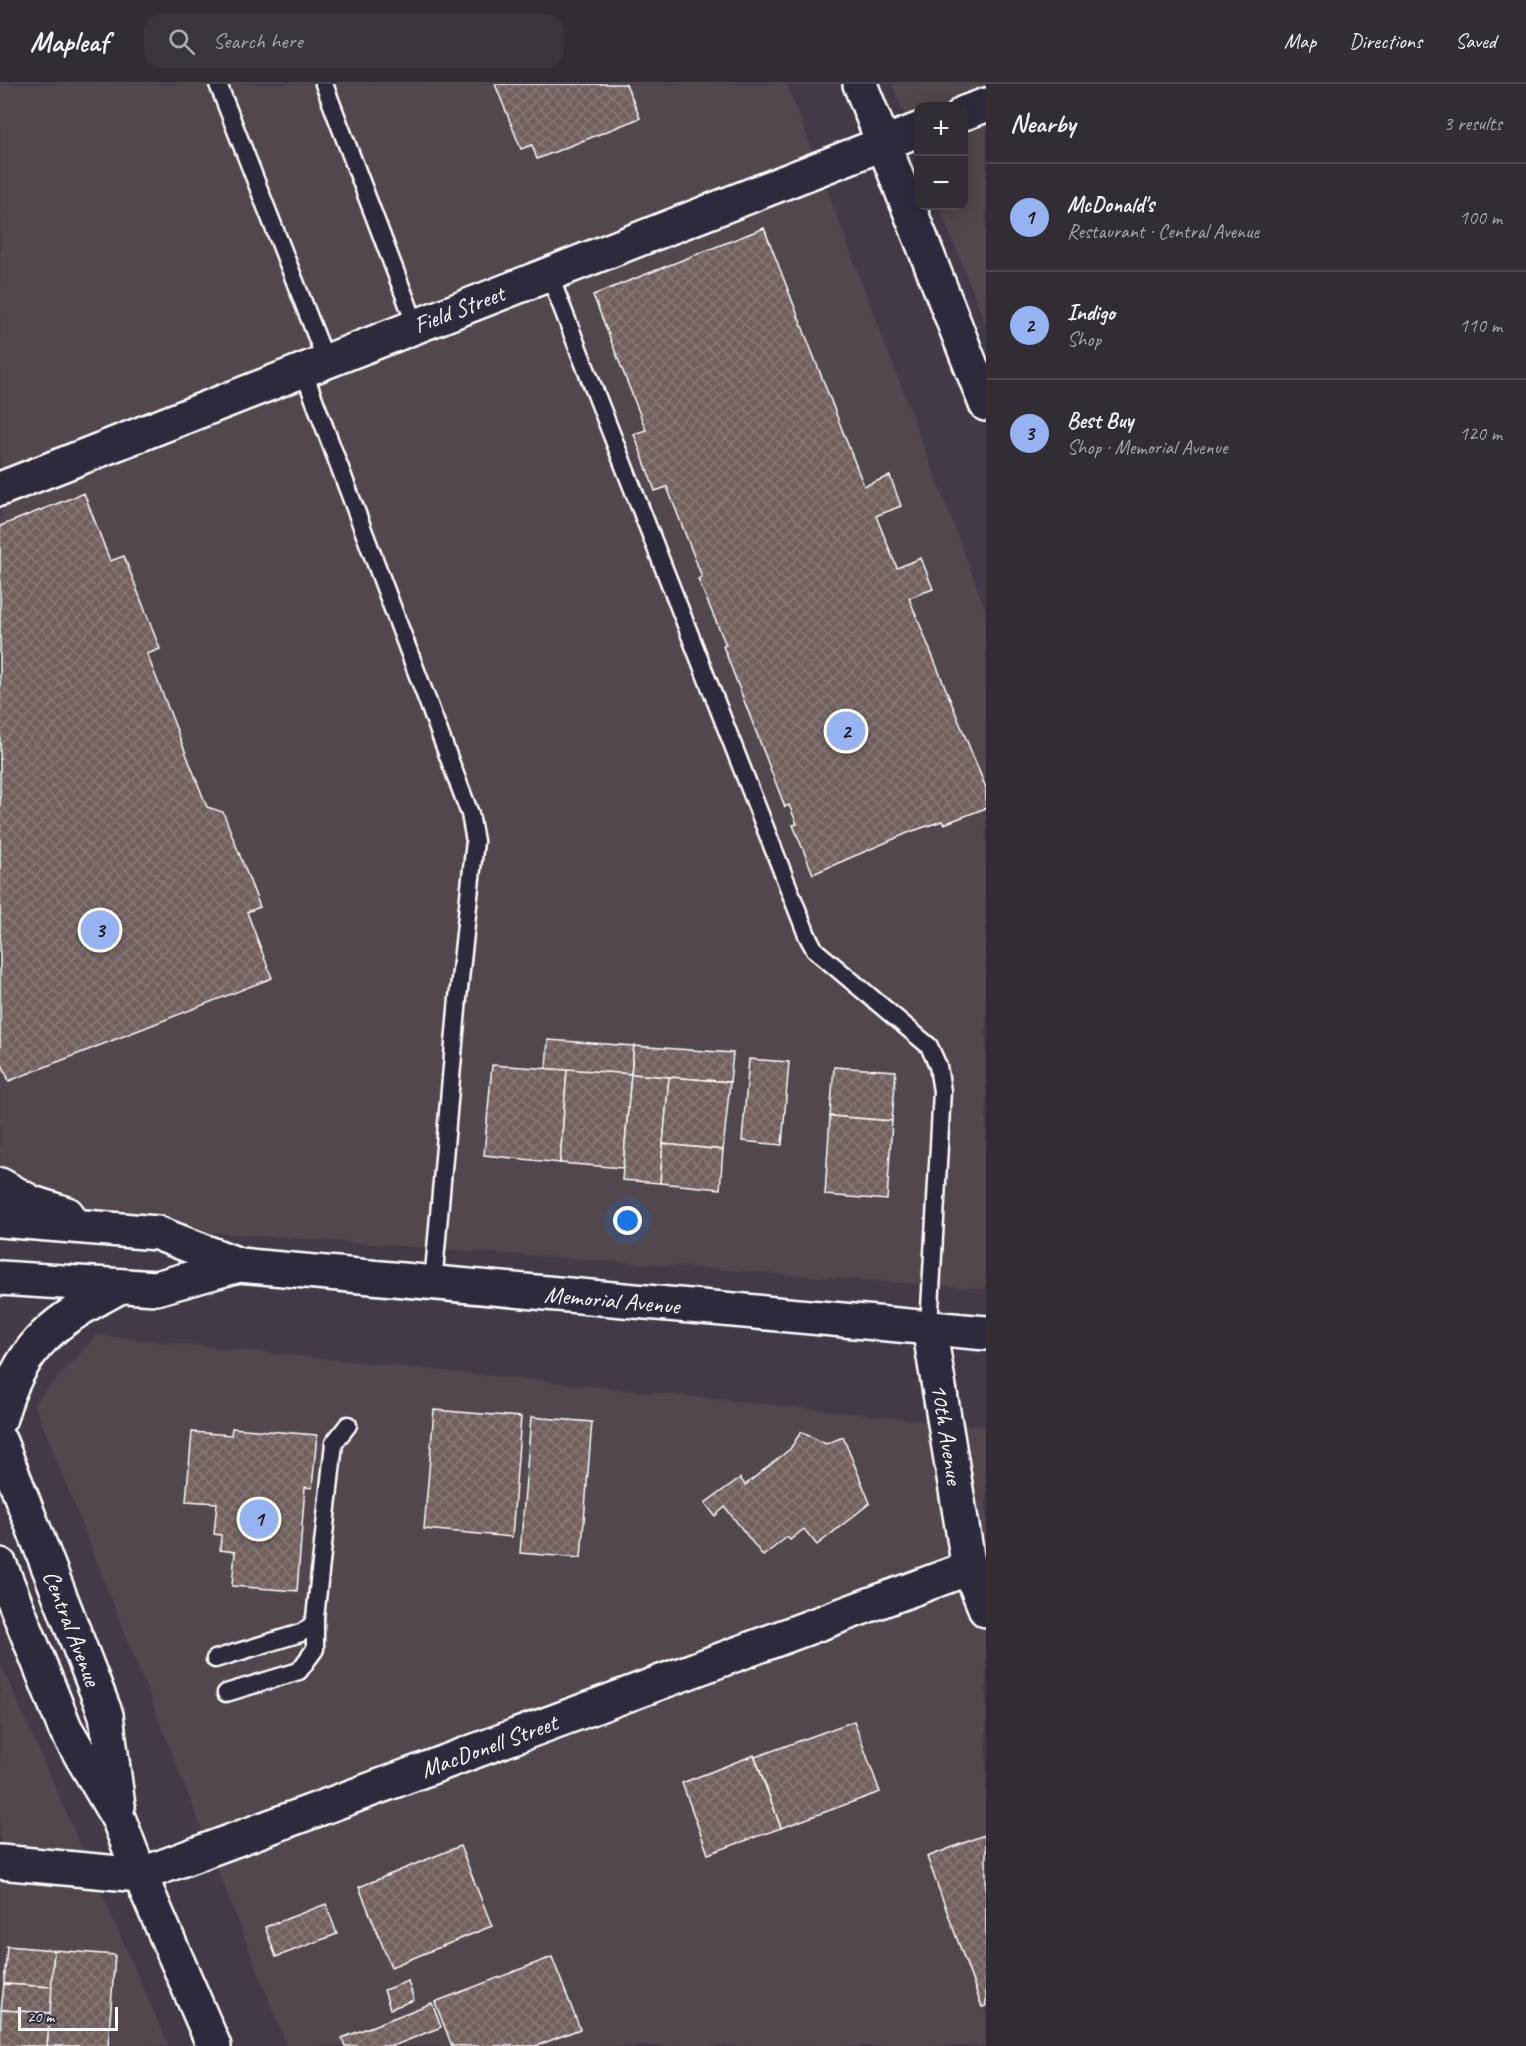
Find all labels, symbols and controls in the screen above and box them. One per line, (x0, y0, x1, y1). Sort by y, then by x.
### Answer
search box (144, 14, 564, 68)
text: Mapleaf (30, 24, 108, 59)
icon: search (165, 25, 198, 58)
text: Search here (213, 27, 303, 55)
text: Map (1284, 28, 1316, 54)
text: Directions (1349, 28, 1422, 54)
text: Saved (1455, 28, 1496, 54)
map controls (914, 102, 968, 210)
button: + (914, 102, 968, 156)
text: Nearby (1010, 107, 1075, 140)
text: 3 results (1443, 111, 1502, 136)
button: − (914, 156, 968, 210)
text: McDonald's (1067, 191, 1154, 219)
text: 1 (1025, 205, 1034, 230)
text: 100 m (1459, 205, 1502, 230)
text: Restaurant · Central Avenue (1067, 219, 1259, 244)
street label: Field Street (410, 277, 510, 340)
text: Indigo (1067, 299, 1115, 327)
text: 2 (1025, 313, 1034, 338)
text: 110 m (1459, 313, 1502, 338)
text: Shop (1067, 327, 1101, 352)
text: Best Buy (1067, 407, 1133, 435)
text: 3 (1025, 421, 1034, 446)
text: 120 m (1459, 421, 1502, 446)
text: Shop · Memorial Avenue (1067, 435, 1227, 460)
pin: 2 (826, 708, 866, 754)
pin: 3 (80, 908, 120, 952)
your location (613, 1206, 642, 1235)
street label: Memorial Avenue (543, 1279, 683, 1321)
street label: 10th Avenue (924, 1382, 970, 1489)
pin: 1 (240, 1496, 278, 1542)
street label: Central Avenue (36, 1566, 109, 1692)
street label: MacDonell Street (417, 1707, 563, 1785)
scale bar (18, 2004, 118, 2032)
text: 20 m (27, 2007, 54, 2027)

